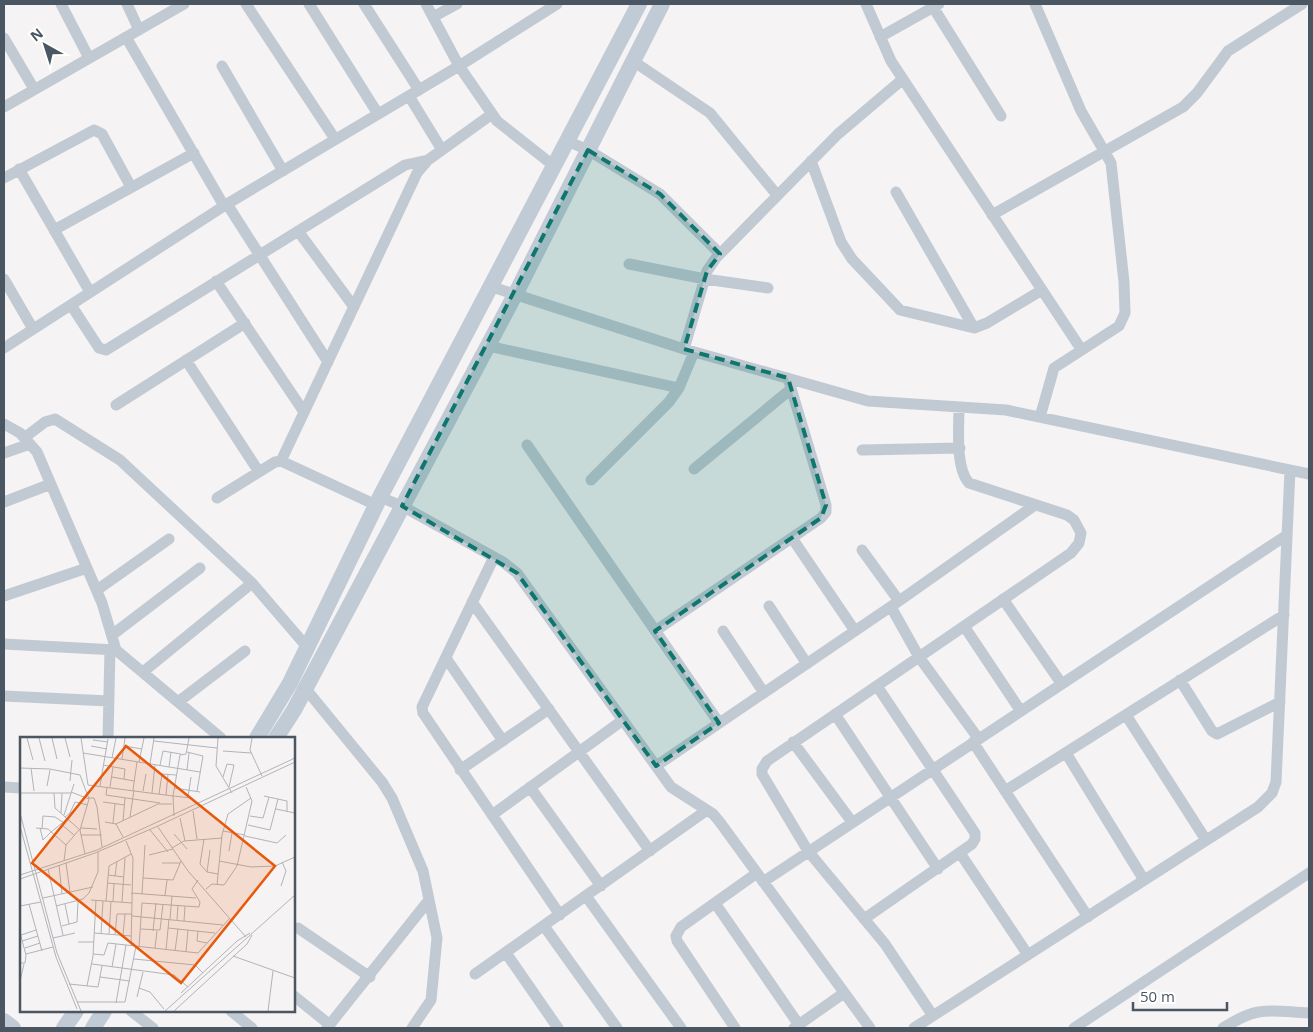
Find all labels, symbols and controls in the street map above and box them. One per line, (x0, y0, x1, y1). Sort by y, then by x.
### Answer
north arrow (20, 20, 70, 70)
text: N (26, 24, 47, 45)
inset map (20, 737, 295, 1012)
scale bar (1133, 980, 1227, 1012)
text: 50 m (1140, 986, 1175, 1006)

